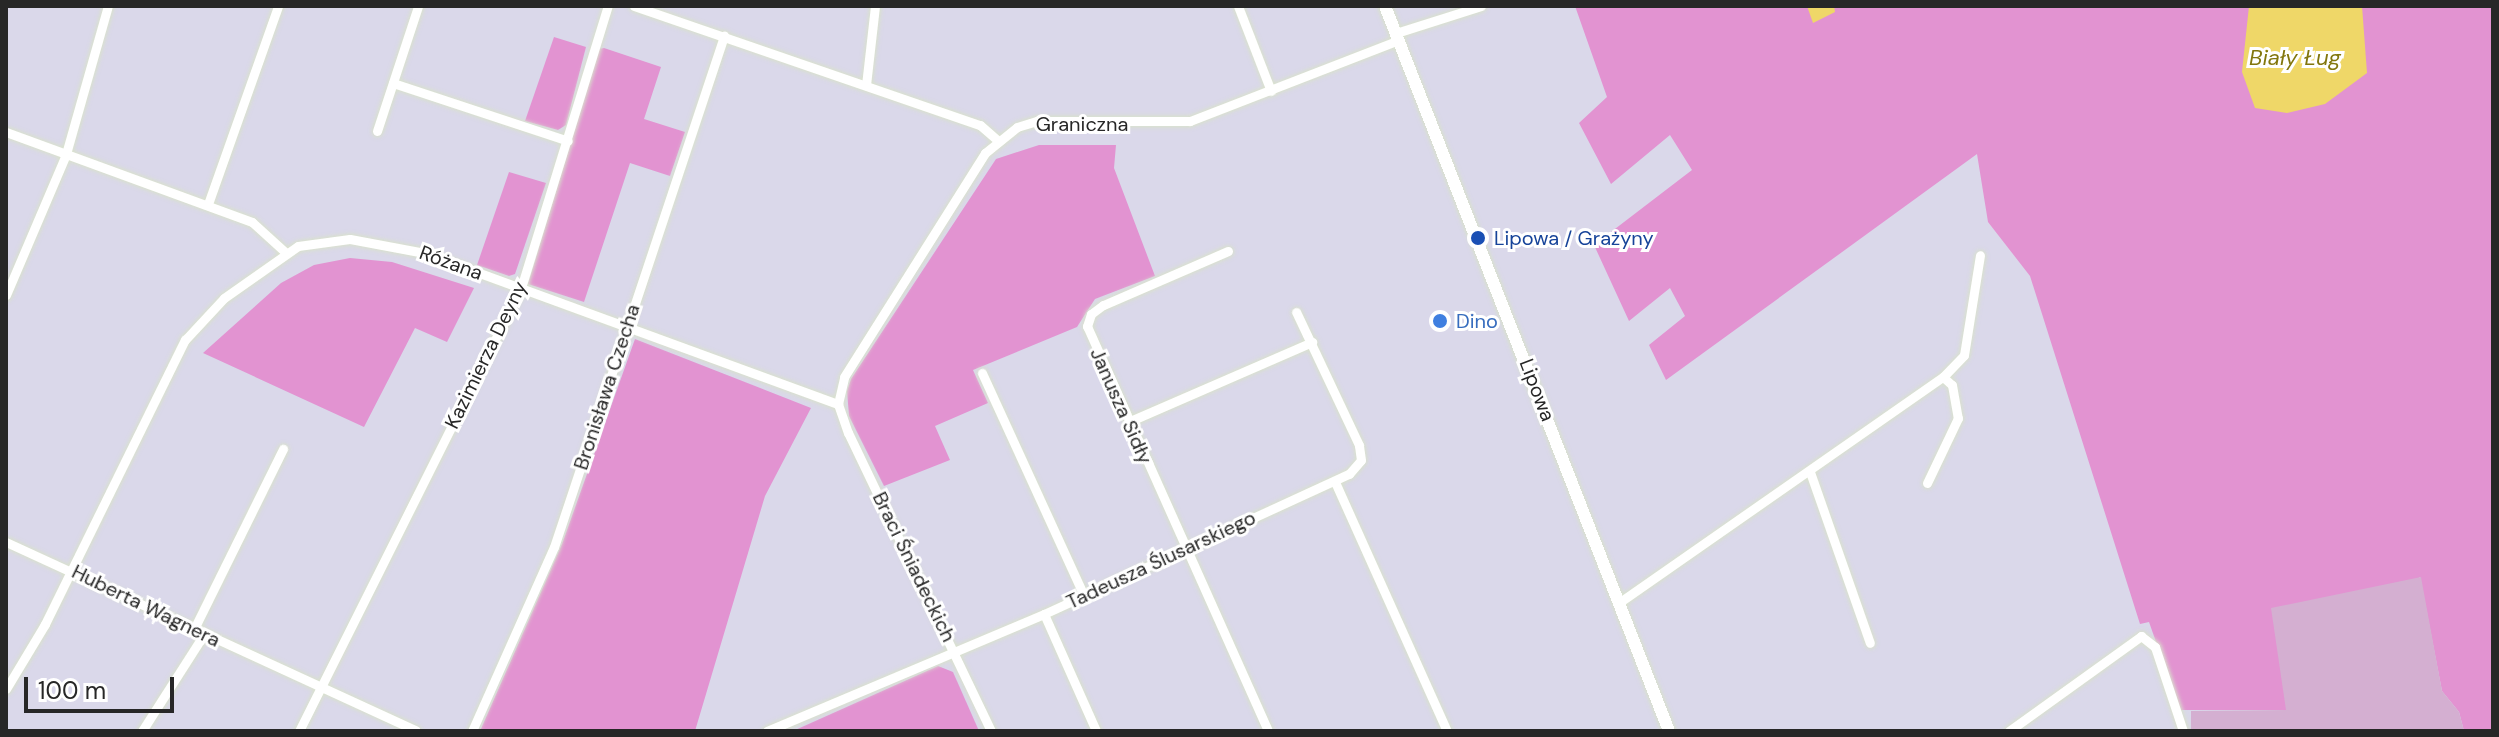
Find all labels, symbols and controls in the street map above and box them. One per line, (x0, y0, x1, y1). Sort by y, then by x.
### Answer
water label: Biały Ług (2249, 45, 2341, 71)
street label: Graniczna (1036, 112, 1128, 136)
place label: Lipowa / Grażyny (1494, 226, 1654, 250)
marker: Lipowa / Grażyny (1469, 229, 1487, 247)
street label: Różana (416, 241, 486, 285)
street label: Kazimierza Deyny (440, 277, 532, 433)
street label: Bronisława Czecha (569, 301, 645, 473)
place label: Dino (1456, 309, 1498, 333)
marker: Dino (1431, 312, 1449, 330)
street label: Janusza Sidły (1085, 344, 1157, 468)
street label: Lipowa (1514, 355, 1560, 425)
street label: Braci Śniadeckich (867, 488, 961, 646)
street label: Tadeusza Ślusarskiego (1063, 506, 1259, 614)
street label: Huberta Wagnera (68, 560, 224, 652)
scale bar (28, 661, 178, 711)
text: 100 m (38, 675, 106, 706)

